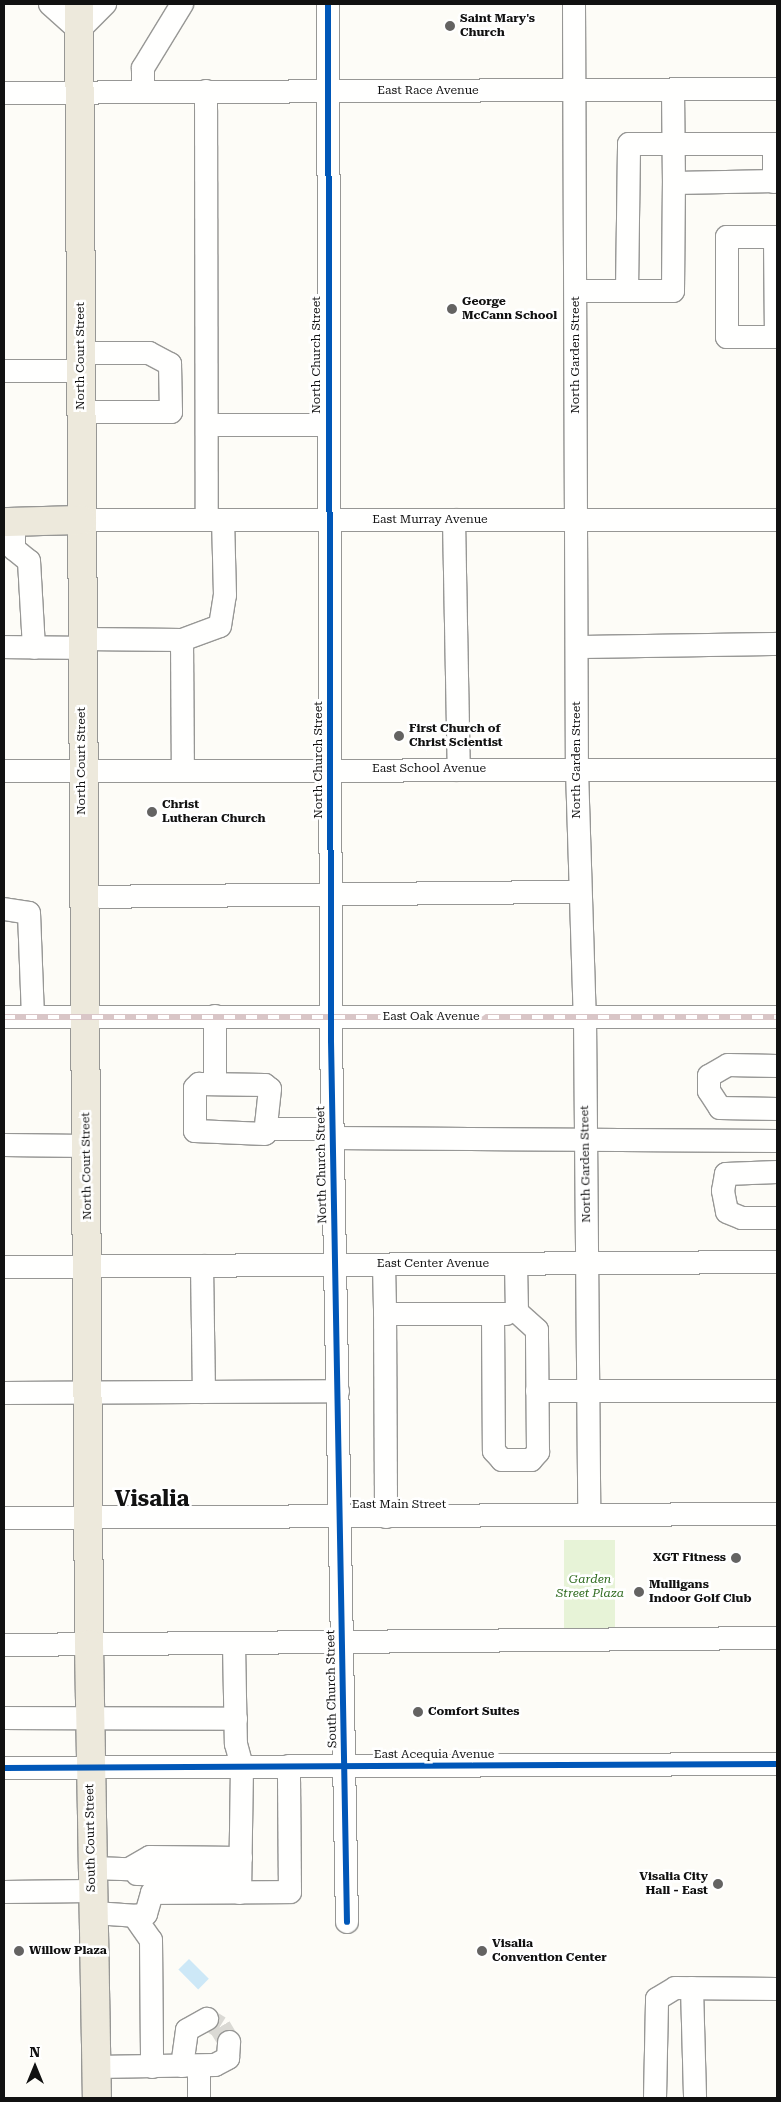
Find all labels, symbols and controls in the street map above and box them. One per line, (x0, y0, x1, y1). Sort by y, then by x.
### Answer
place label: Saint Mary's Church (460, 12, 535, 40)
marker: Saint Mary's Church (444, 20, 456, 32)
street label: East Race Avenue (377, 84, 479, 98)
place label: George McCann School (462, 295, 557, 323)
street label: North Church Street (310, 296, 324, 414)
street label: North Garden Street (569, 296, 583, 414)
street label: North Court Street (74, 302, 88, 410)
marker: George McCann School (446, 303, 458, 315)
street label: East Murray Avenue (372, 513, 488, 527)
street label: North Church Street (312, 701, 326, 819)
street label: North Garden Street (570, 701, 584, 819)
street label: North Court Street (75, 707, 89, 815)
place label: First Church of Christ Scientist (409, 722, 503, 750)
marker: First Church of Christ Scientist (393, 730, 405, 742)
street label: East School Avenue (372, 762, 486, 776)
place label: Christ Lutheran Church (162, 798, 266, 826)
marker: Christ Lutheran Church (146, 806, 158, 818)
street label: East Oak Avenue (382, 1010, 480, 1024)
street label: North Garden Street (578, 1105, 594, 1223)
street label: North Church Street (314, 1106, 330, 1224)
street label: North Court Street (79, 1112, 95, 1220)
street label: East Center Avenue (377, 1257, 489, 1271)
district label: Visalia (114, 1486, 190, 1512)
street label: East Main Street (352, 1498, 446, 1512)
place label: XGT Fitness (653, 1551, 726, 1565)
marker: XGT Fitness (730, 1552, 742, 1564)
park label: Garden Street Plaza (556, 1573, 624, 1601)
place label: Mulligans Indoor Golf Club (649, 1578, 751, 1606)
marker: Mulligans Indoor Golf Club (633, 1586, 645, 1598)
street label: South Church Street (324, 1630, 340, 1748)
place label: Comfort Suites (428, 1705, 519, 1719)
marker: Comfort Suites (412, 1706, 424, 1718)
street label: East Acequia Avenue (374, 1748, 494, 1762)
street label: South Court Street (83, 1784, 99, 1892)
place label: Visalia City Hall - East (639, 1870, 708, 1898)
marker: Visalia City Hall - East (712, 1878, 724, 1890)
place label: Visalia Convention Center (492, 1937, 607, 1965)
place label: Willow Plaza (29, 1944, 107, 1958)
marker: Willow Plaza (13, 1945, 25, 1957)
marker: Visalia Convention Center (476, 1945, 488, 1957)
north arrow (10, 2042, 60, 2092)
text: N (30, 2044, 40, 2060)

